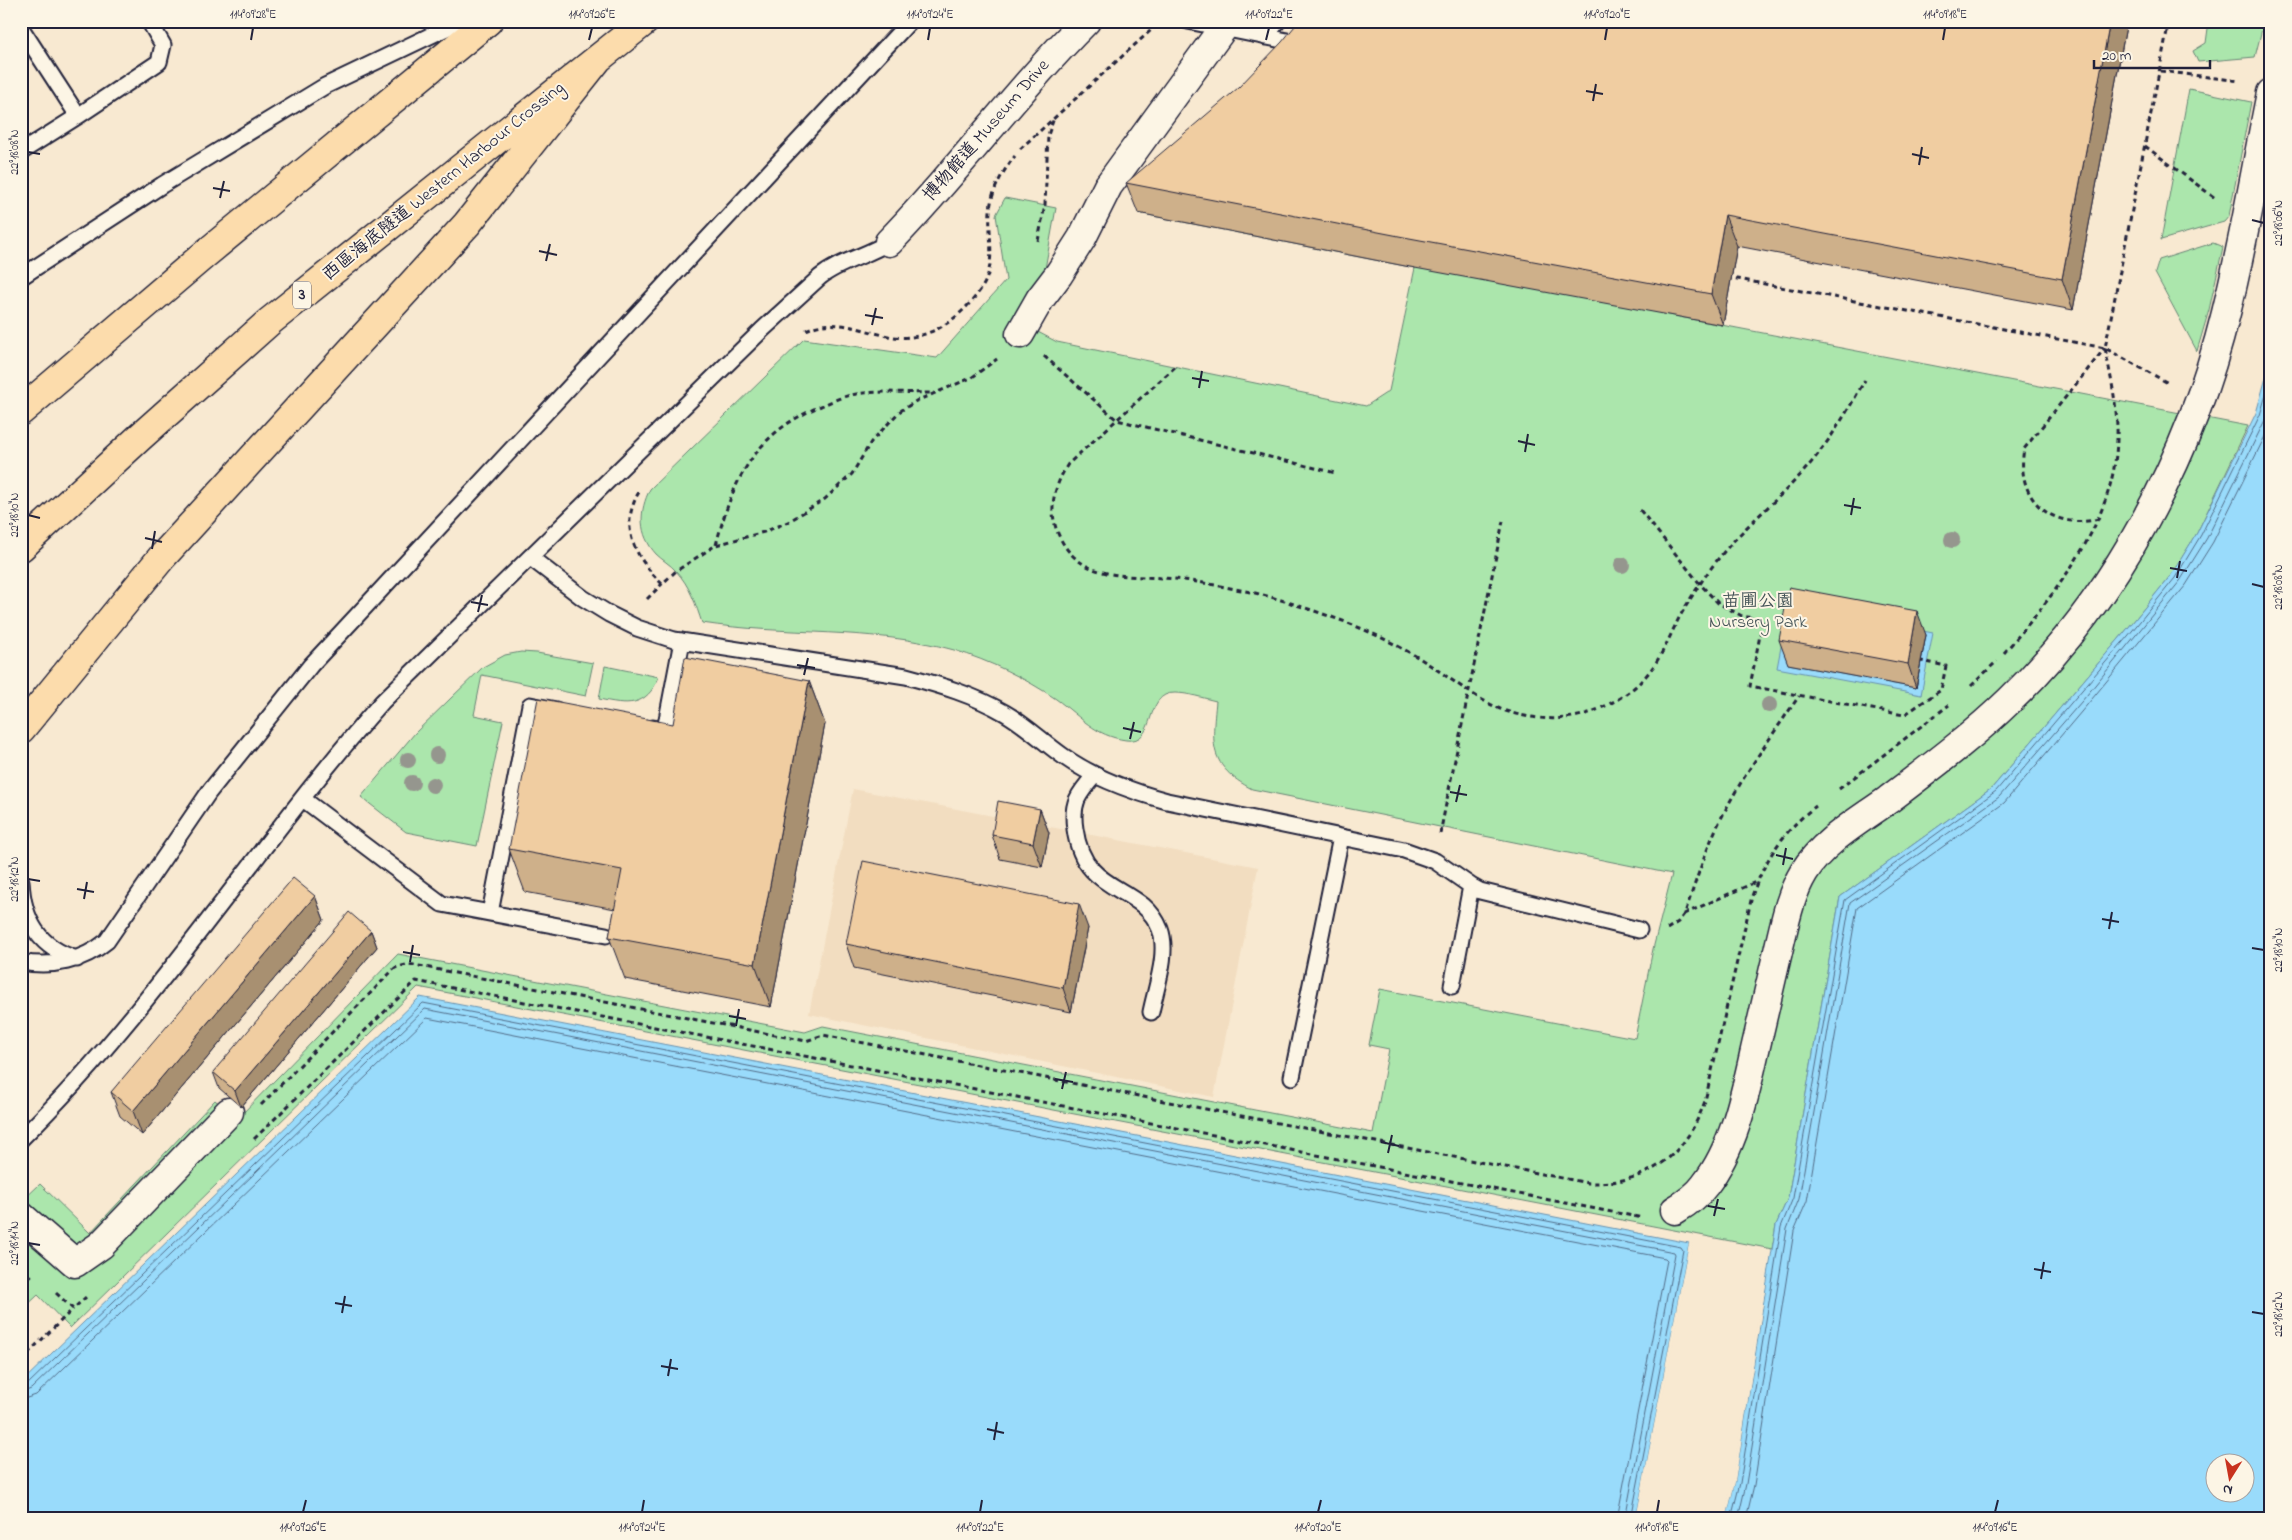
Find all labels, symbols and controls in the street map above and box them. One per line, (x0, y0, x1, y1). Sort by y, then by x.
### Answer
text: 114°09'28"E (230, 6, 276, 24)
text: 114°09'26"E (568, 6, 616, 24)
text: 114°09'24"E (907, 6, 953, 24)
text: 114°09'22"E (1245, 6, 1293, 24)
text: 114°09'20"E (1583, 6, 1631, 24)
text: 114°09'18"E (1923, 6, 1967, 24)
scale bar (2094, 38, 2211, 70)
text: 20 m (2102, 45, 2132, 67)
street label: 博物館道 Museum Drive (918, 53, 1057, 208)
street label: 西區海底隧道 Western Harbour Crossing (317, 76, 571, 289)
text: 22°18'08"N (6, 129, 24, 175)
text: 22°18'06"N (2270, 200, 2288, 246)
road number: 3 (293, 282, 311, 308)
text: 22°18'10"N (6, 493, 24, 537)
text: 22°18'08"N (2270, 564, 2288, 610)
park label: 苗圃公園 Nursery Park (1709, 589, 1807, 636)
text: 22°18'12"N (6, 856, 24, 902)
text: 22°18'10"N (2270, 928, 2288, 972)
text: 22°18'14"N (6, 1221, 24, 1265)
text: 22°18'12"N (2270, 1291, 2288, 1337)
north arrow (2204, 1452, 2254, 1502)
text: N (2221, 1478, 2234, 1500)
text: 114°09'26"E (279, 1519, 327, 1537)
text: 114°09'24"E (619, 1519, 665, 1537)
text: 114°09'22"E (956, 1519, 1004, 1537)
text: 114°09'20"E (1294, 1519, 1342, 1537)
text: 114°09'18"E (1635, 1519, 1679, 1537)
text: 114°09'16"E (1972, 1519, 2018, 1537)

